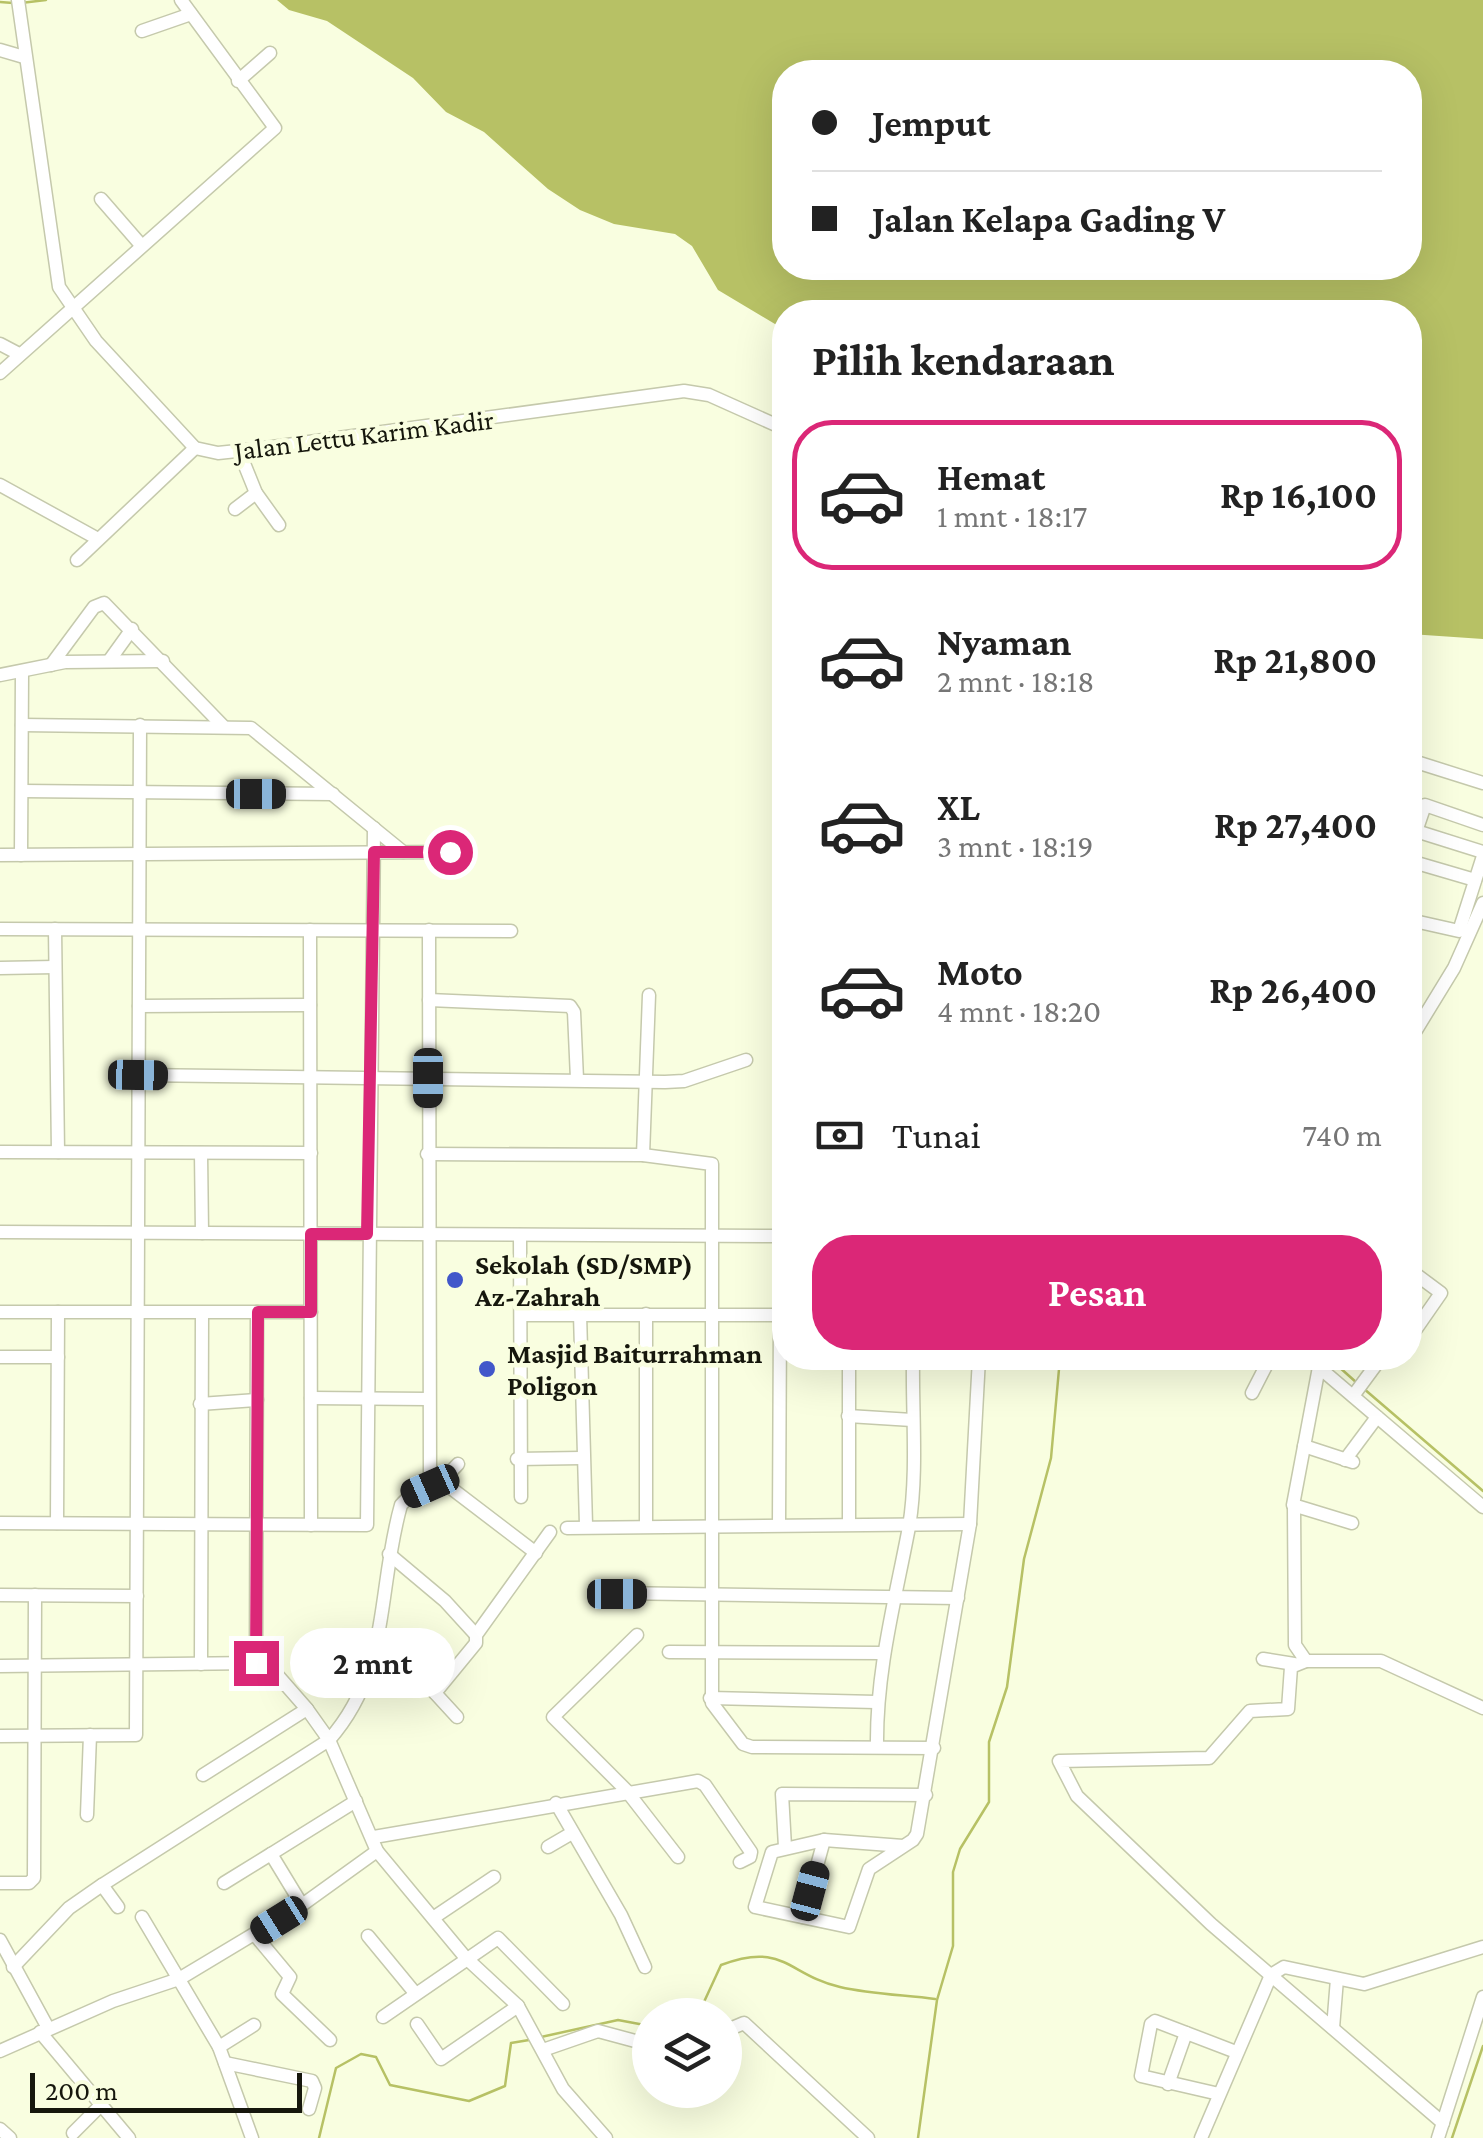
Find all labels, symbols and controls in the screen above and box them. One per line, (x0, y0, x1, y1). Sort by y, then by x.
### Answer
text: Jemput (872, 102, 990, 144)
text: Jalan Kelapa Gading V (872, 198, 1225, 240)
text: Pilih kendaraan (812, 335, 1115, 385)
street label: Jalan Lettu Karim Kadir (229, 404, 496, 467)
icon: car (817, 450, 907, 540)
text: Hemat (937, 456, 1045, 498)
text: Rp 16,100 (1220, 474, 1377, 516)
text: 1 mnt · 18:17 (937, 498, 1087, 534)
icon: car (817, 615, 907, 705)
text: Nyaman (937, 621, 1071, 663)
text: Rp 21,800 (1213, 639, 1377, 681)
text: 2 mnt · 18:18 (937, 663, 1094, 699)
car (226, 779, 286, 809)
icon: car (817, 780, 907, 870)
text: XL (937, 786, 980, 828)
text: Rp 27,400 (1214, 804, 1377, 846)
text: 3 mnt · 18:19 (937, 828, 1093, 864)
route start (428, 830, 473, 875)
icon: car (817, 945, 907, 1035)
text: Moto (937, 951, 1023, 993)
text: Rp 26,400 (1209, 969, 1377, 1011)
text: 4 mnt · 18:20 (937, 993, 1101, 1029)
car (413, 1048, 443, 1108)
car (108, 1059, 168, 1091)
icon: cash (812, 1108, 867, 1163)
text: Tunai (892, 1114, 981, 1156)
text: 740 m (1302, 1117, 1382, 1153)
button: Pesan (812, 1235, 1382, 1350)
place label: Sekolah (SD/SMP) Az-Zahrah (474, 1249, 693, 1312)
marker: Sekolah (SD/SMP) Az-Zahrah (444, 1269, 466, 1291)
place label: Masjid Baiturrahman Poligon (507, 1338, 762, 1401)
marker: Masjid Baiturrahman Poligon (476, 1358, 498, 1380)
car (396, 1460, 464, 1512)
car (587, 1579, 647, 1609)
callout: 2 mnt (291, 1628, 456, 1698)
route end (234, 1641, 279, 1686)
text: 2 mnt (333, 1645, 412, 1681)
car (788, 1858, 832, 1924)
car (246, 1891, 312, 1949)
map controls (632, 1998, 742, 2108)
button: layers (632, 1998, 742, 2108)
scale bar (30, 2068, 302, 2112)
text: 200 m (45, 2075, 118, 2106)

